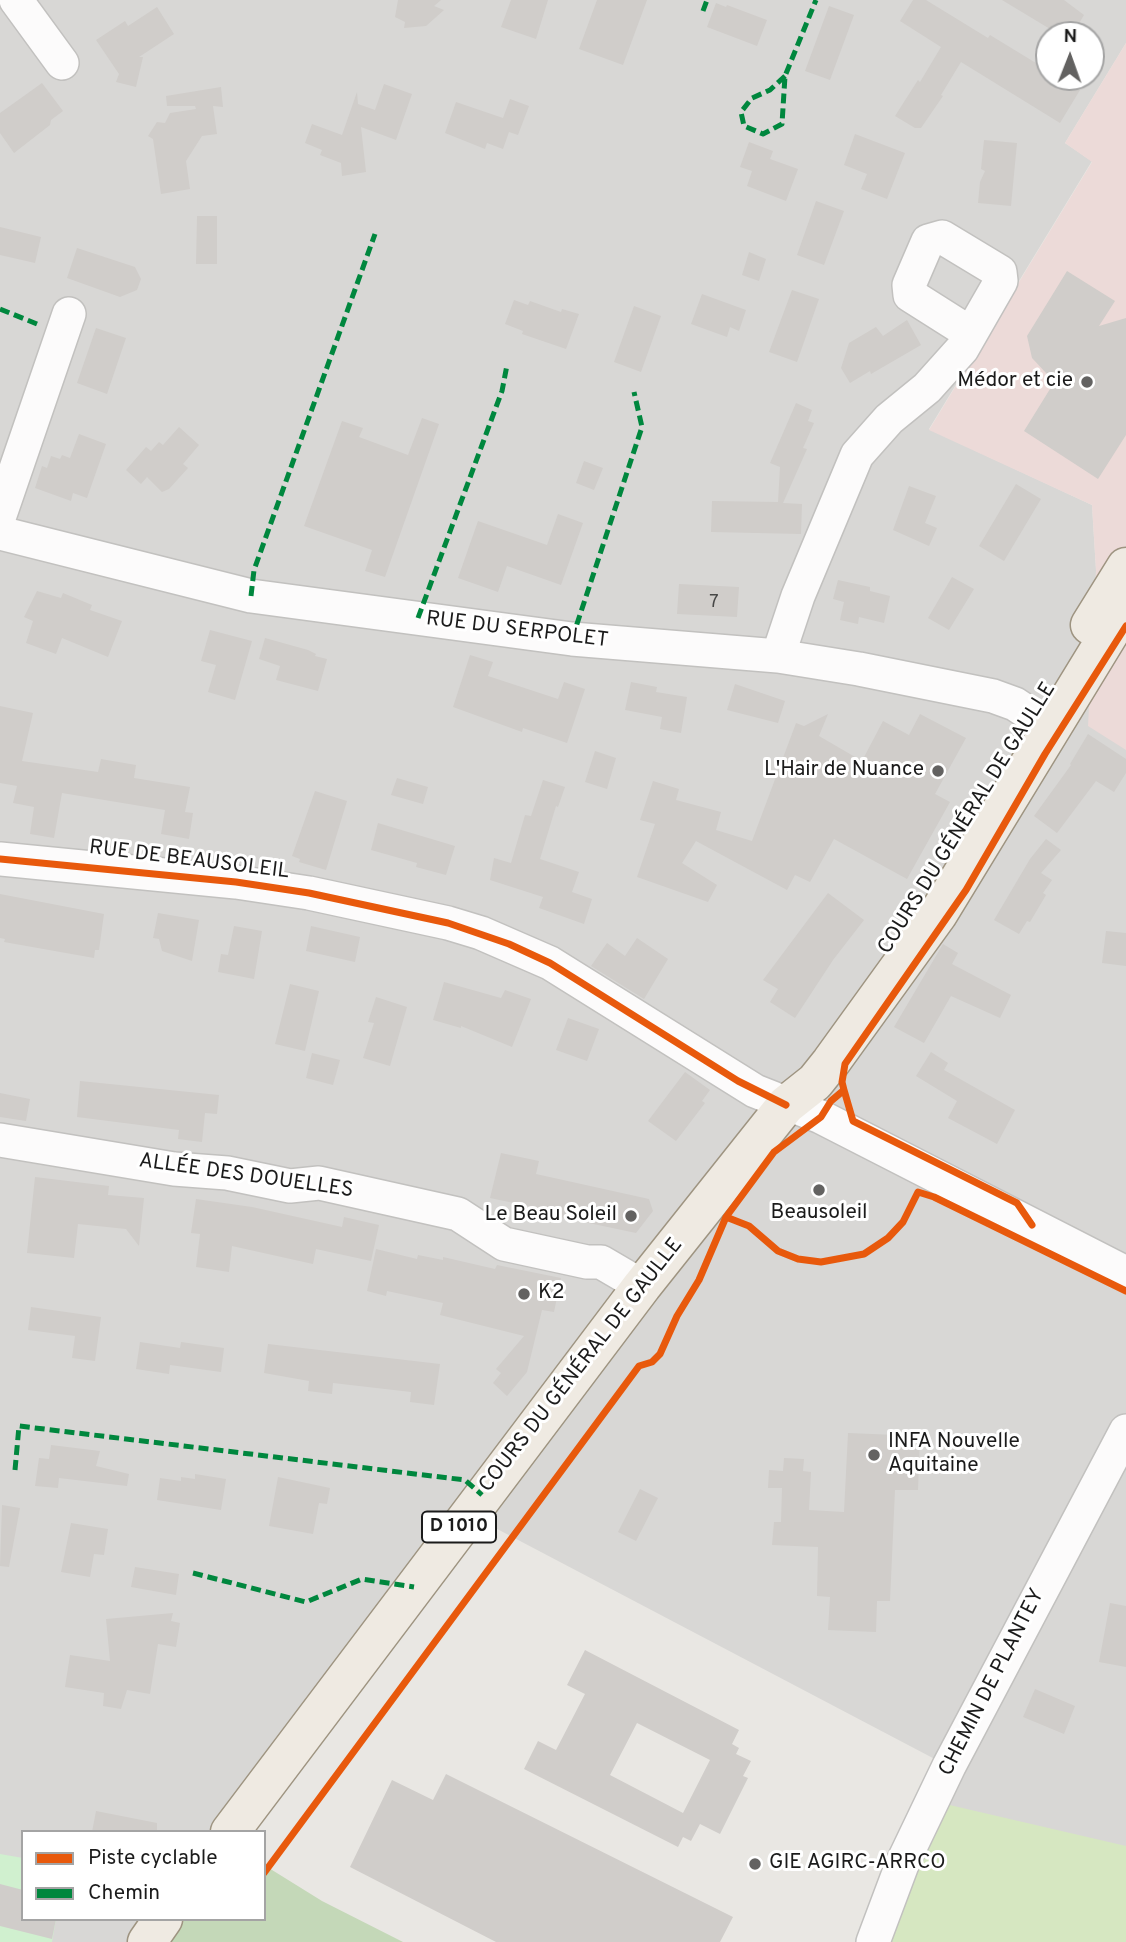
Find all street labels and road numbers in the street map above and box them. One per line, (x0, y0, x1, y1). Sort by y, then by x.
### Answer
street label: RUE DU SERPOLET (424, 607, 610, 655)
street label: COURS DU GÉNÉRAL DE GAULLE (874, 678, 1062, 960)
street label: RUE DE BEAUSOLEIL (88, 836, 290, 886)
street label: ALLÉE DES DOUELLES (137, 1149, 355, 1205)
street label: COURS DU GÉNÉRAL DE GAULLE (475, 1234, 689, 1498)
road number: D 1010 (422, 1512, 496, 1542)
street label: CHEMIN DE PLANTEY (935, 1585, 1051, 1781)

